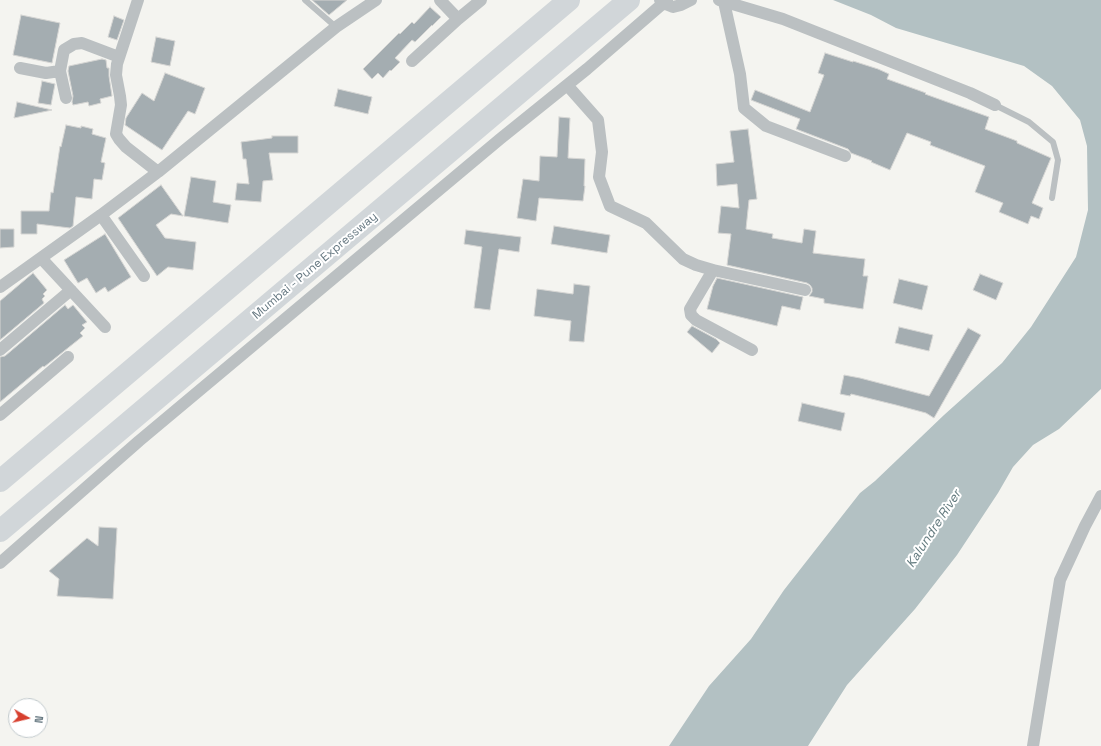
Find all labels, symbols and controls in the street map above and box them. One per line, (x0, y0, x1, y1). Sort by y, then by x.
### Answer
street label: Mumbai - Pune Expressway (250, 210, 380, 322)
water label: Kalundre River (903, 487, 965, 571)
north arrow (8, 698, 48, 738)
text: N (31, 715, 46, 724)

